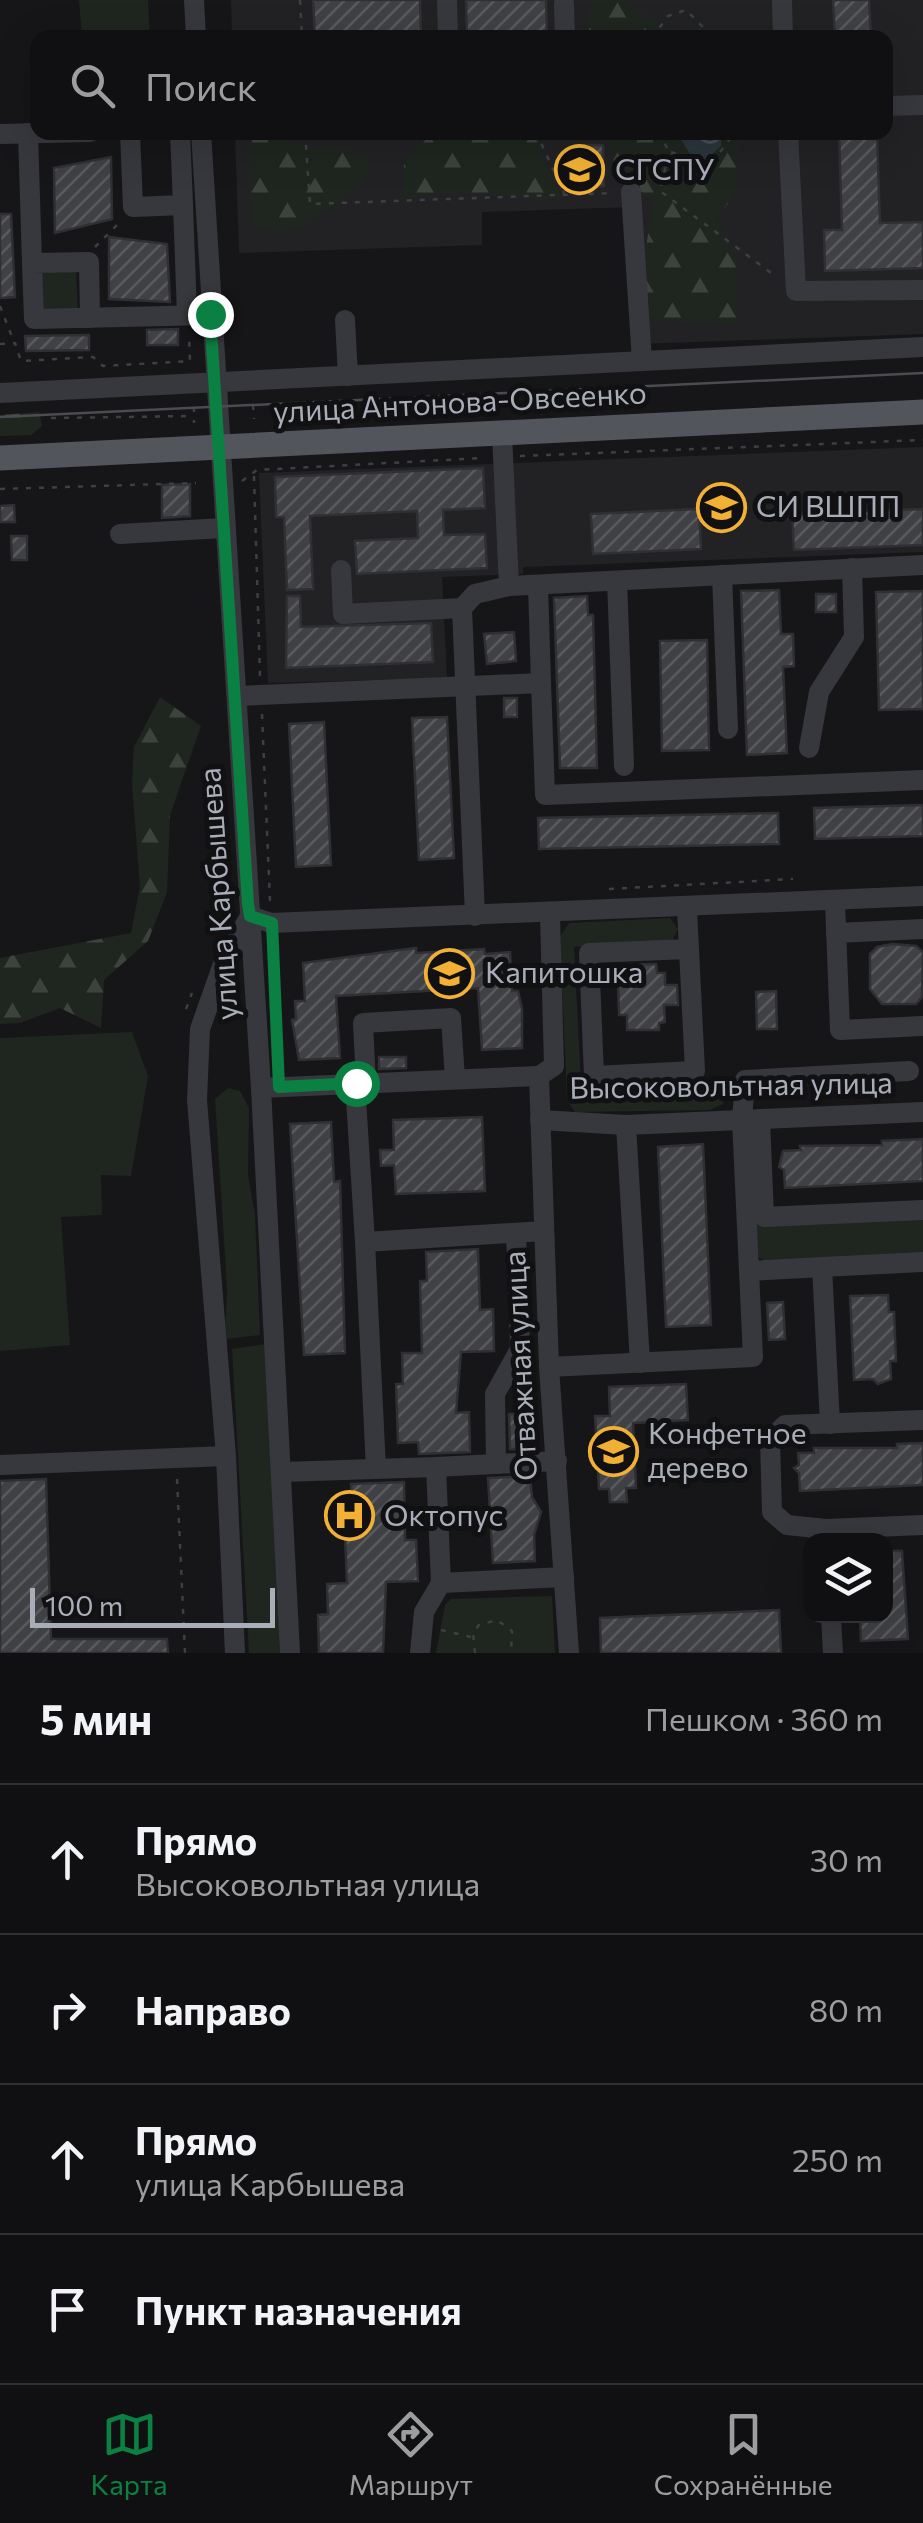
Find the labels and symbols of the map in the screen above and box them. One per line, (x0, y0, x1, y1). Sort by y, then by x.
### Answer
school or university icon: СГСПУ (554, 144, 606, 196)
place label: СГСПУ (615, 149, 715, 186)
route end (188, 292, 234, 338)
street label: улица Антонова-Овсеенко (272, 372, 648, 429)
school or university icon: СИ ВШПП (695, 481, 747, 533)
place label: СИ ВШПП (756, 486, 900, 523)
street label: улица Карбышева (189, 767, 244, 1022)
school or university icon: Капитошка (424, 947, 476, 999)
place label: Капитошка (485, 952, 643, 989)
route start (334, 1061, 380, 1107)
street label: Высоковольтная улица (569, 1062, 893, 1105)
street label: Отважная улица (494, 1250, 543, 1482)
place label: Конфетное дерево (648, 1413, 807, 1484)
school or university icon: Конфетное дерево (587, 1425, 639, 1477)
hospital icon: Октопус (323, 1490, 375, 1542)
place label: Октопус (384, 1495, 503, 1532)
scale bar (30, 1583, 275, 1628)

